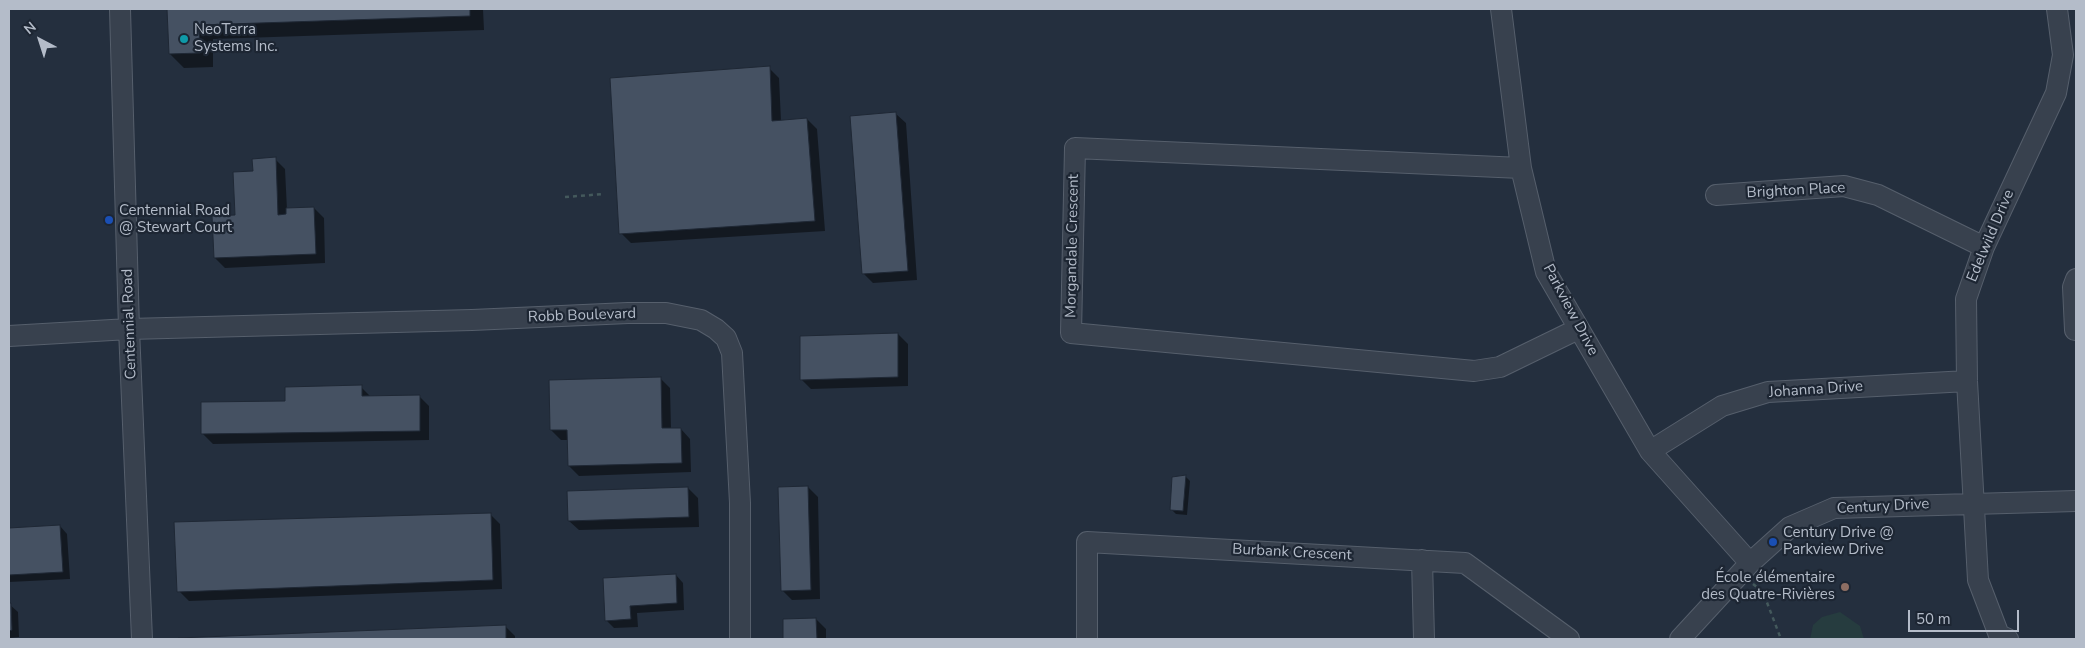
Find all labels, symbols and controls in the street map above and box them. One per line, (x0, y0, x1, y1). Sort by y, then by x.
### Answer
north arrow (15, 15, 65, 65)
text: N (20, 17, 40, 39)
place label: NeoTerra Systems Inc. (194, 21, 278, 56)
marker: NeoTerra Systems Inc. (178, 33, 190, 45)
street label: Morgandale Crescent (1063, 174, 1083, 318)
street label: Brighton Place (1746, 179, 1846, 203)
street label: Edelwild Drive (1964, 187, 2018, 285)
place label: Centennial Road @ Stewart Court (119, 202, 232, 237)
marker: Centennial Road @ Stewart Court (103, 214, 115, 226)
street label: Parkview Drive (1538, 261, 1602, 359)
street label: Centennial Road (119, 268, 141, 380)
street label: Robb Boulevard (528, 305, 636, 327)
street label: Johanna Drive (1768, 378, 1864, 402)
street label: Century Drive (1836, 496, 1930, 518)
place label: Century Drive @ Parkview Drive (1783, 524, 1894, 559)
marker: Century Drive @ Parkview Drive (1767, 536, 1779, 548)
street label: Burbank Crescent (1232, 541, 1352, 565)
place label: École élémentaire des Quatre-Rivières (1701, 569, 1835, 604)
marker: École élémentaire des Quatre-Rivières (1839, 581, 1851, 593)
scale bar (1910, 600, 2021, 632)
text: 50 m (1916, 609, 1951, 629)

